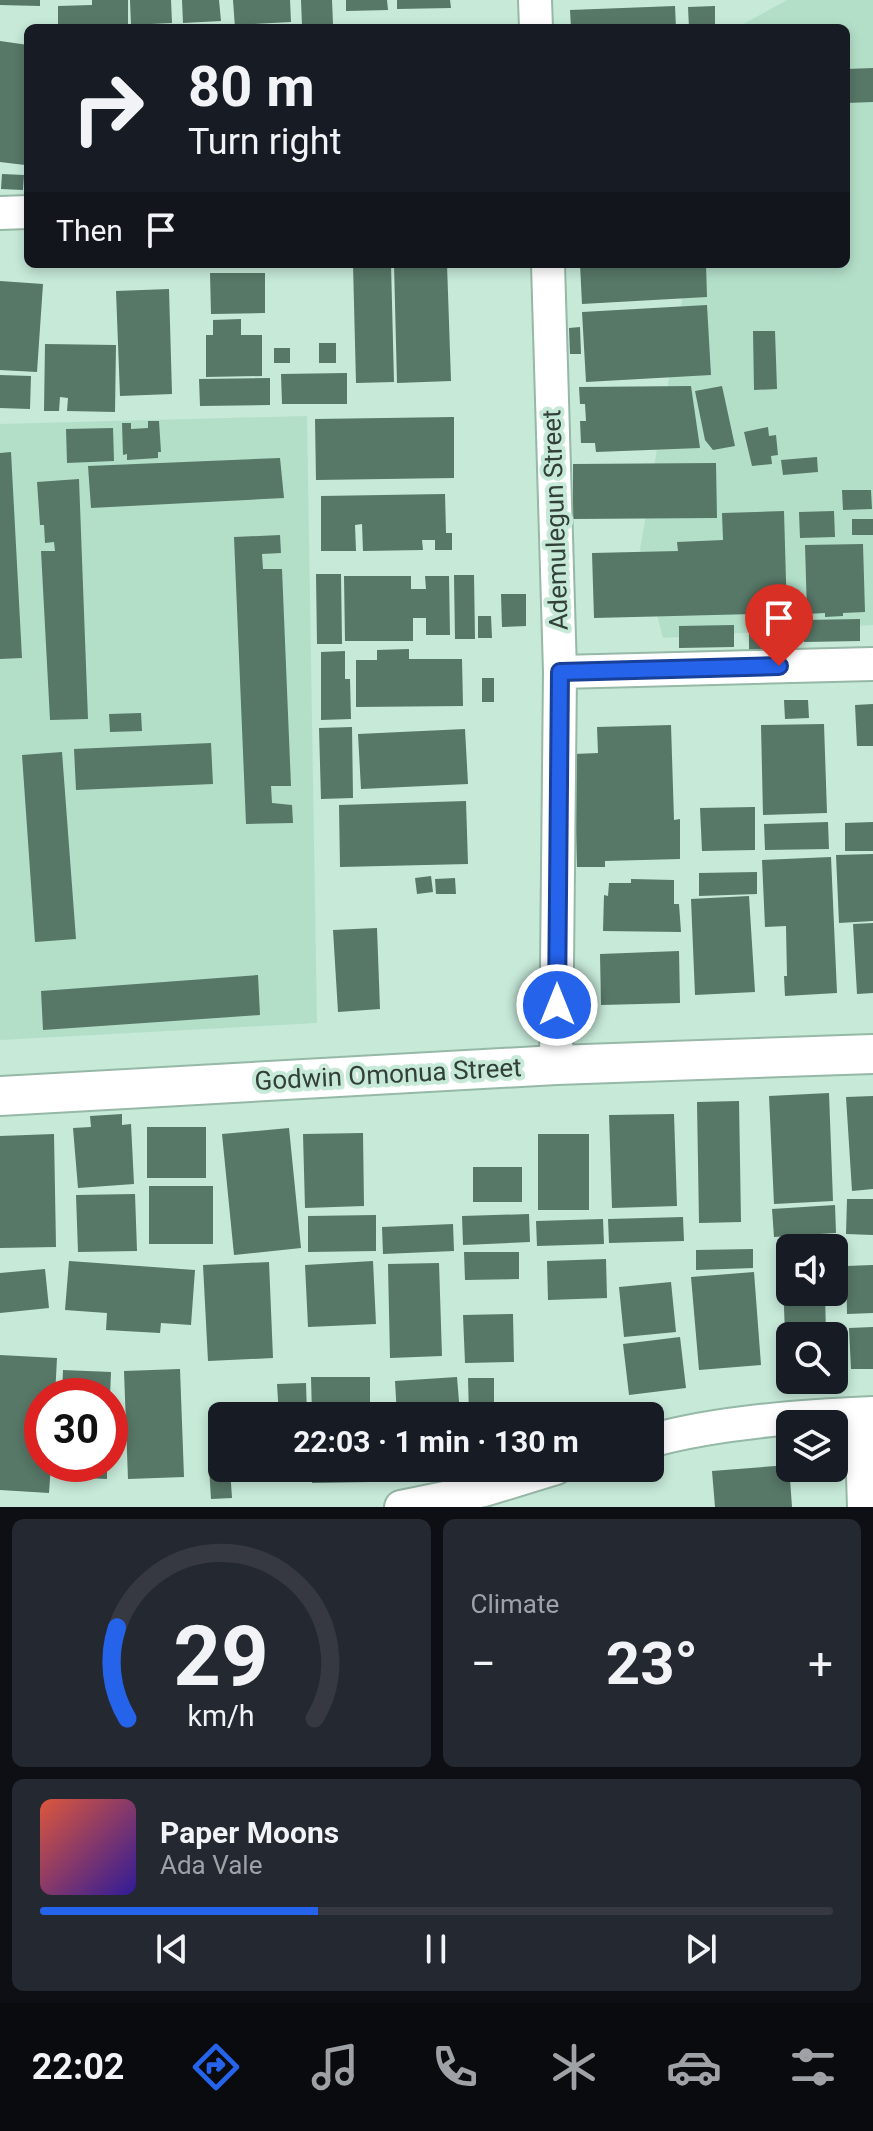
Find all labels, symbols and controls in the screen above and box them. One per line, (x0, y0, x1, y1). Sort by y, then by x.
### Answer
text: 80 m (188, 54, 315, 120)
icon: right (56, 56, 160, 160)
text: Turn right (188, 121, 341, 163)
icon: arrive (139, 208, 183, 252)
text: Then (56, 213, 123, 248)
street label: Ademulegun Street (536, 409, 574, 631)
pin (745, 584, 813, 666)
icon: arrive (757, 596, 801, 640)
position arrow (515, 963, 599, 1047)
street label: Godwin Omonua Street (254, 1052, 522, 1096)
map controls (776, 1234, 848, 1482)
button: sound (776, 1234, 848, 1306)
button: search (776, 1322, 848, 1394)
speed limit sign: 30 (24, 1378, 128, 1482)
button: layers (776, 1410, 848, 1482)
text: 22:03 · 1 min · 130 m (293, 1424, 579, 1459)
text: Climate (471, 1589, 559, 1619)
text: 29 (174, 1608, 269, 1705)
text: 23° (606, 1628, 698, 1699)
text: − (471, 1638, 496, 1690)
text: + (808, 1638, 833, 1690)
text: km/h (188, 1699, 255, 1733)
text: Paper Moons (160, 1815, 339, 1850)
text: Ada Vale (160, 1850, 262, 1880)
icon: previous (150, 1927, 194, 1971)
icon: pause (414, 1927, 458, 1971)
icon: next (679, 1927, 723, 1971)
icon: directions (188, 2039, 244, 2095)
icon: music (307, 2039, 363, 2095)
icon: phone (427, 2039, 483, 2095)
icon: climate (546, 2039, 602, 2095)
icon: car (666, 2039, 722, 2095)
icon: filters (785, 2039, 841, 2095)
text: 22:02 (32, 2046, 124, 2088)

